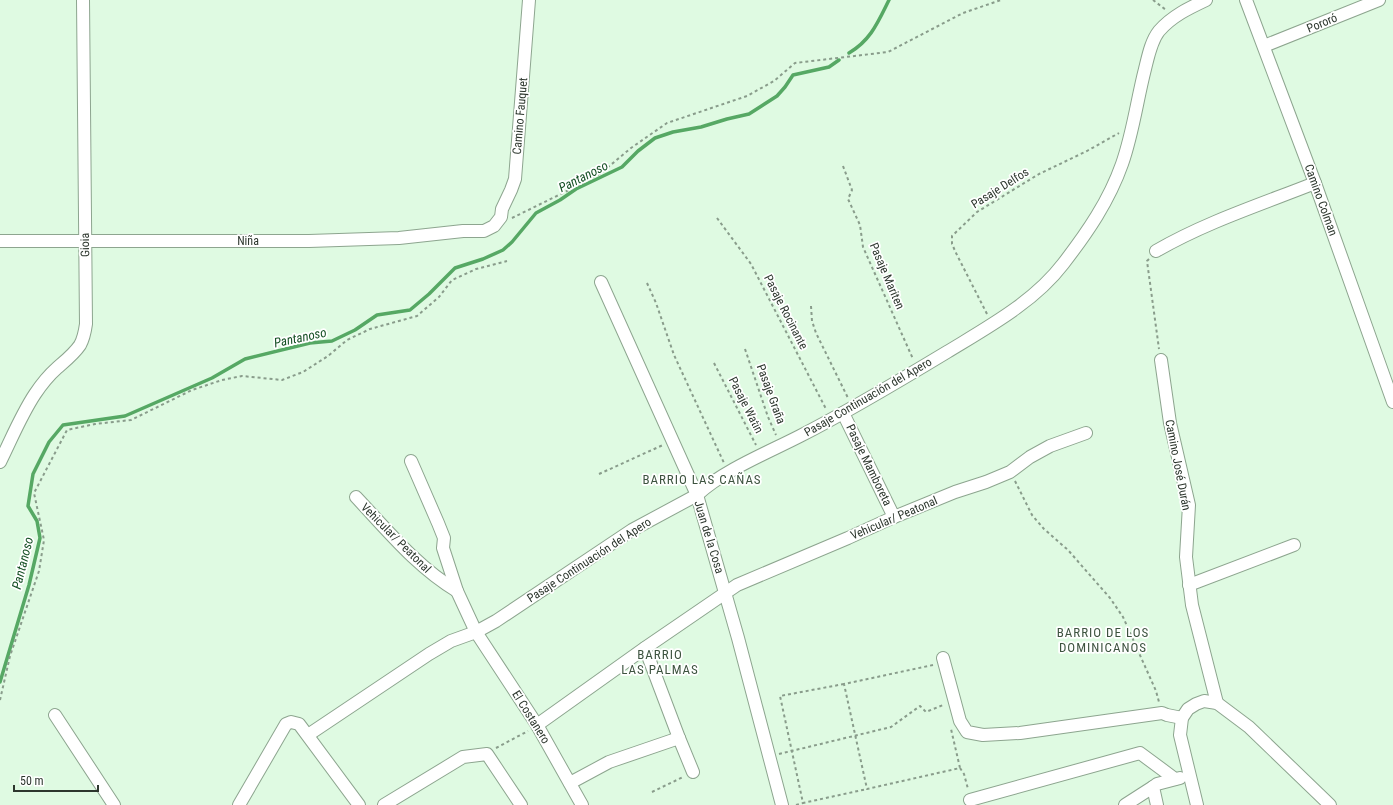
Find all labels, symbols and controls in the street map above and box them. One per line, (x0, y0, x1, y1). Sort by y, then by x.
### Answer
street label: Pororó (1305, 11, 1339, 35)
street label: Camino Fauquet (510, 77, 530, 155)
water label: Pantanoso (556, 158, 610, 195)
street label: Camino Colman (1302, 162, 1340, 238)
street label: Pasaje Delfos (969, 165, 1031, 211)
street label: Gioia (78, 232, 92, 257)
street label: Niña (237, 234, 259, 248)
street label: Pasaje Mariten (867, 241, 907, 312)
street label: Pasaje Rocinante (761, 272, 811, 352)
water label: Pantanoso (272, 325, 328, 350)
street label: Pasaje Continuación del Apero (802, 355, 934, 439)
street label: Pasaje Graña (754, 362, 788, 426)
street label: Pasaje Watin (726, 374, 766, 436)
street label: Camino José Durán (1162, 418, 1194, 512)
street label: Pasaje Mamboreta (843, 422, 895, 508)
district label: BARRIO LAS CAÑAS (642, 471, 762, 487)
street label: Vehicular/ Peatonal (848, 493, 940, 543)
street label: Juan de la Cosa (691, 499, 727, 575)
street label: Vehicular/ Peatonal (358, 500, 434, 576)
street label: Pasaje Continuación del Apero (524, 515, 654, 605)
water label: Pantanoso (9, 535, 36, 591)
district label: BARRIO DE LOS DOMINICANOS (1057, 625, 1149, 655)
district label: BARRIO LAS PALMAS (621, 647, 699, 677)
street label: El Costanero (509, 688, 553, 746)
scale bar (14, 767, 98, 793)
text: 50 m (20, 774, 44, 788)

